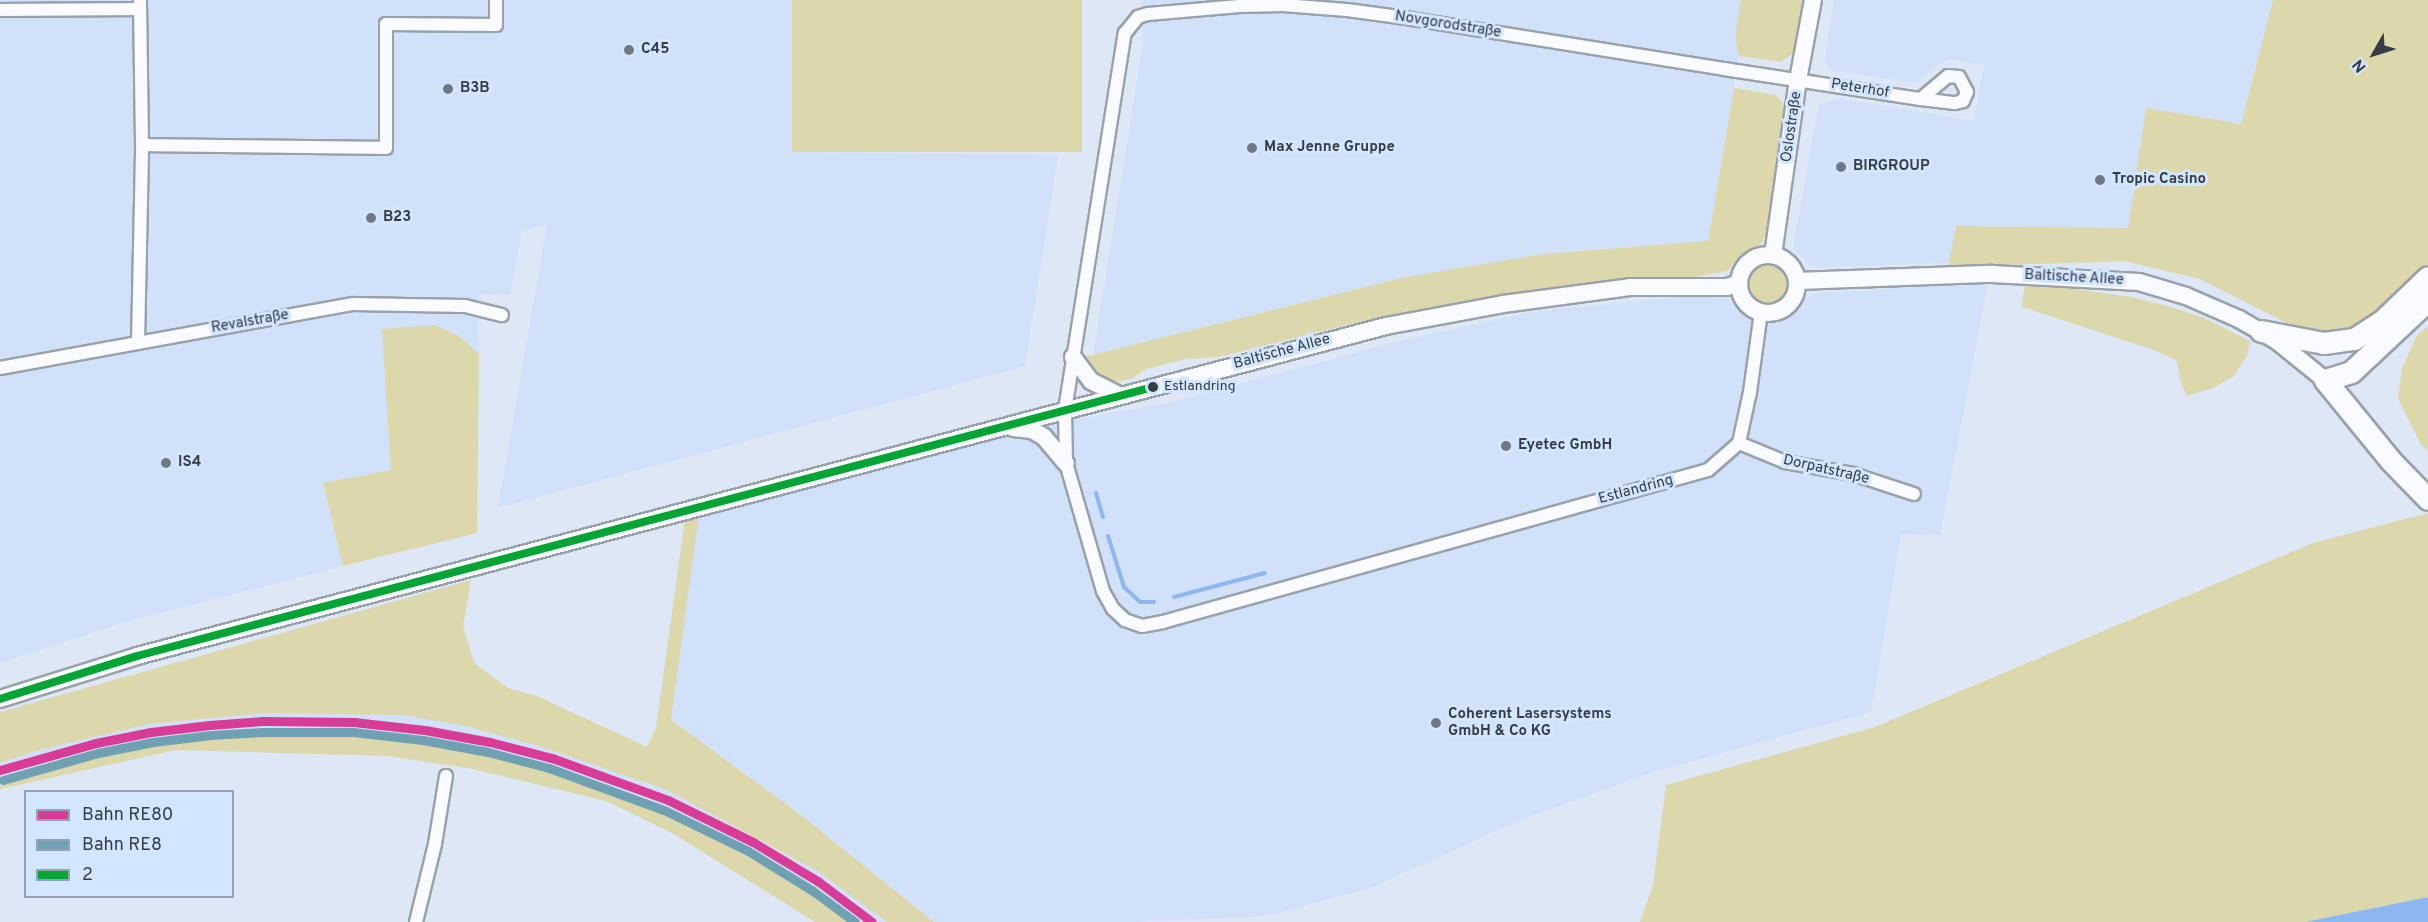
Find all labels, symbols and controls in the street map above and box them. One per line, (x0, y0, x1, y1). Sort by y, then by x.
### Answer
street label: Novgorodstraße (1394, 8, 1502, 42)
north arrow (2344, 24, 2404, 84)
place label: C45 (641, 41, 669, 59)
marker: C45 (622, 43, 636, 57)
text: N (2349, 55, 2371, 76)
street label: Peterhof (1830, 76, 1890, 102)
place label: B3B (460, 80, 490, 98)
marker: B3B (441, 82, 455, 96)
street label: Oslostraße (1778, 90, 1806, 164)
place label: Max Jenne Gruppe (1264, 139, 1395, 157)
marker: Max Jenne Gruppe (1245, 141, 1259, 155)
place label: BIRGROUP (1853, 158, 1929, 176)
marker: BIRGROUP (1834, 160, 1848, 174)
place label: Tropic Casino (2112, 171, 2206, 189)
marker: Tropic Casino (2093, 173, 2107, 187)
place label: B23 (383, 209, 411, 227)
marker: B23 (364, 211, 378, 225)
street label: Baltische Allee (2024, 266, 2124, 290)
street label: Revalstraße (210, 306, 290, 338)
street label: Baltische Allee (1231, 330, 1333, 374)
place label: Estlandring (1164, 379, 1236, 395)
marker: Estlandring (1147, 381, 1159, 393)
place label: Eyetec GmbH (1518, 437, 1612, 455)
marker: Eyetec GmbH (1499, 439, 1513, 453)
street label: Dorpatstraße (1781, 451, 1871, 489)
place label: IS4 (178, 454, 201, 472)
marker: IS4 (159, 456, 173, 470)
street label: Estlandring (1597, 471, 1675, 509)
place label: Coherent Lasersystems GmbH & Co KG (1448, 705, 1612, 740)
marker: Coherent Lasersystems GmbH & Co KG (1429, 716, 1443, 730)
legend (24, 790, 234, 898)
text: Bahn RE80 (82, 804, 173, 827)
text: Bahn RE8 (82, 834, 162, 857)
text: 2 (82, 864, 93, 887)

